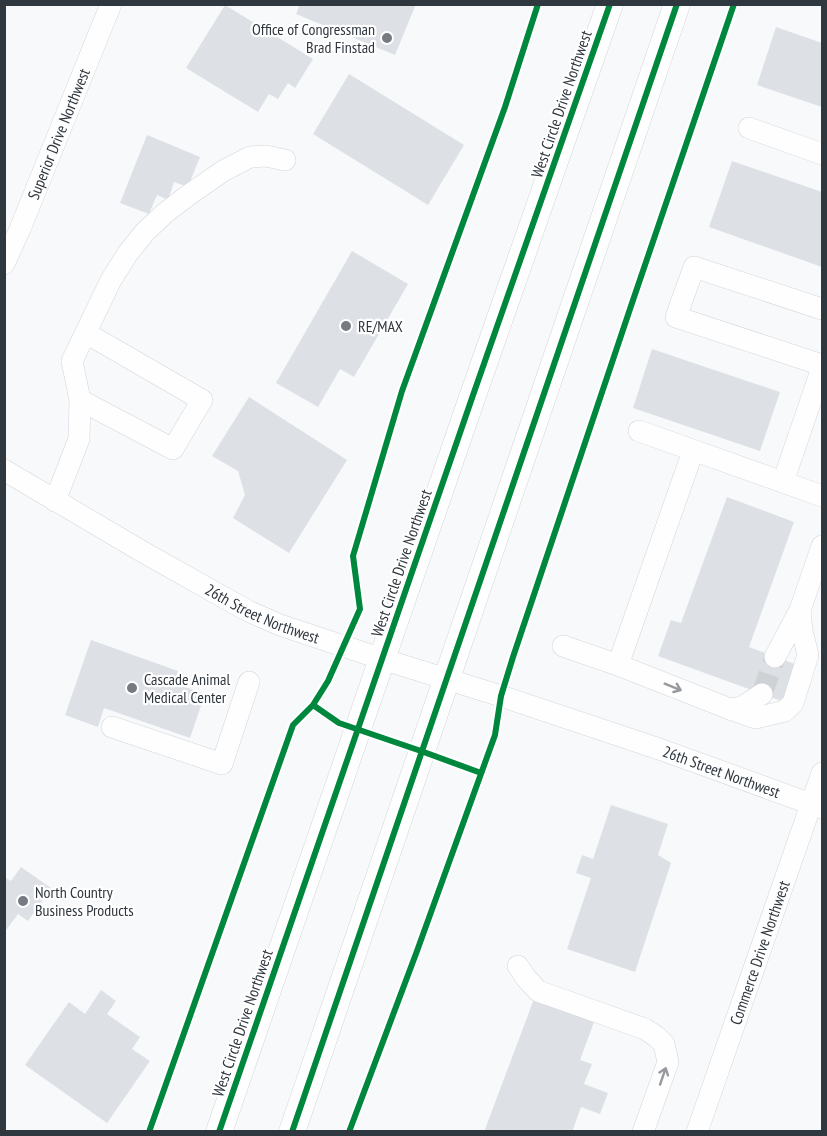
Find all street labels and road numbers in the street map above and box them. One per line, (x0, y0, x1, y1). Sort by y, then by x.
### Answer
street label: West Circle Drive Northwest (526, 27, 596, 180)
street label: Superior Drive Northwest (23, 65, 94, 203)
street label: West Circle Drive Northwest (366, 486, 436, 639)
street label: 26th Street Northwest (202, 579, 323, 648)
street label: 26th Street Northwest (660, 741, 783, 802)
street label: Commerce Drive Northwest (725, 877, 794, 1027)
street label: West Circle Drive Northwest (207, 946, 277, 1099)

